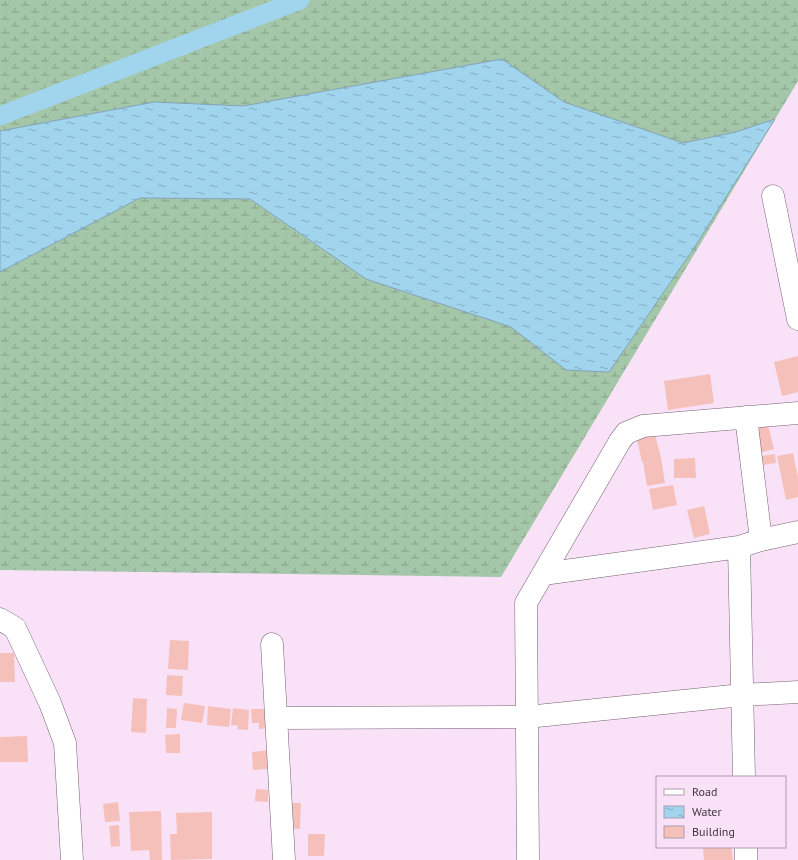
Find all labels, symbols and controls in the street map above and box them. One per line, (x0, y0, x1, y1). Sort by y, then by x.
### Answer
legend (656, 776, 786, 848)
text: Road (692, 784, 717, 799)
text: Water (692, 804, 722, 819)
text: Building (692, 824, 735, 839)

